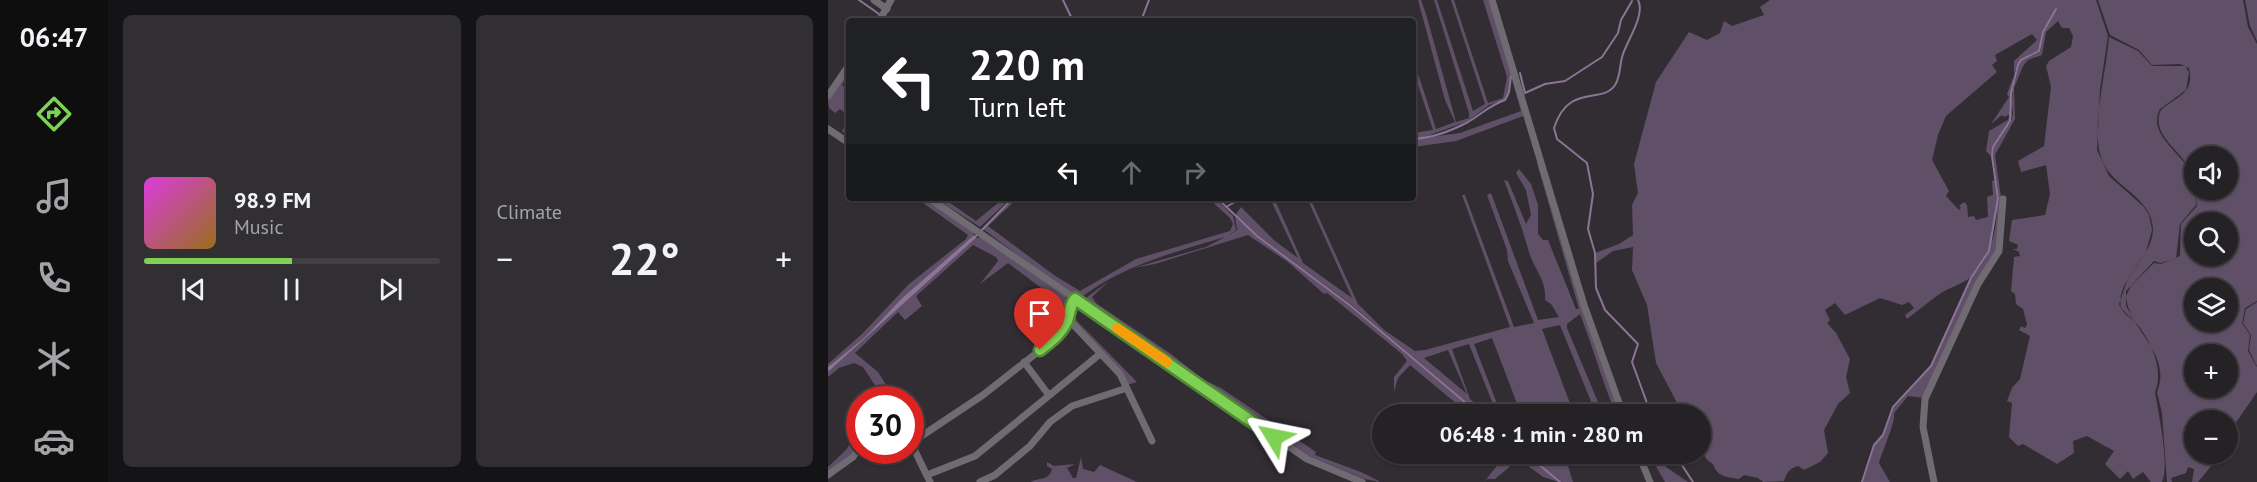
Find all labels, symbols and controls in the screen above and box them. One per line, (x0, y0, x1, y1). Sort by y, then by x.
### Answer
text: 06:47 (20, 20, 88, 54)
text: 220 m (969, 37, 1085, 92)
icon: left (870, 42, 948, 120)
text: Turn left (969, 90, 1066, 124)
icon: directions (33, 93, 75, 135)
map controls (2184, 146, 2238, 464)
button: sound (2184, 146, 2238, 200)
icon: left (1052, 156, 1085, 189)
icon: ahead (1115, 156, 1148, 189)
icon: right (1178, 156, 1211, 189)
icon: music (33, 175, 75, 217)
text: 98.9 FM (234, 186, 311, 214)
text: Climate (497, 199, 562, 225)
button: search (2184, 212, 2238, 266)
text: Music (234, 214, 283, 240)
text: 22° (609, 229, 680, 287)
text: − (497, 237, 513, 280)
text: + (775, 237, 792, 280)
icon: phone (33, 257, 75, 299)
icon: previous (177, 273, 210, 306)
icon: pause (275, 273, 308, 306)
icon: next (374, 273, 407, 306)
button: layers (2184, 278, 2238, 332)
pin (1014, 288, 1065, 350)
icon: arrive (1023, 297, 1056, 330)
icon: climate (33, 338, 75, 380)
button: + (2184, 344, 2238, 398)
speed limit sign: 30 (846, 386, 924, 464)
position arrow (1242, 405, 1306, 469)
button: − (2184, 410, 2238, 464)
icon: car (33, 420, 75, 462)
text: 06:48 · 1 min · 280 m (1440, 420, 1643, 448)

